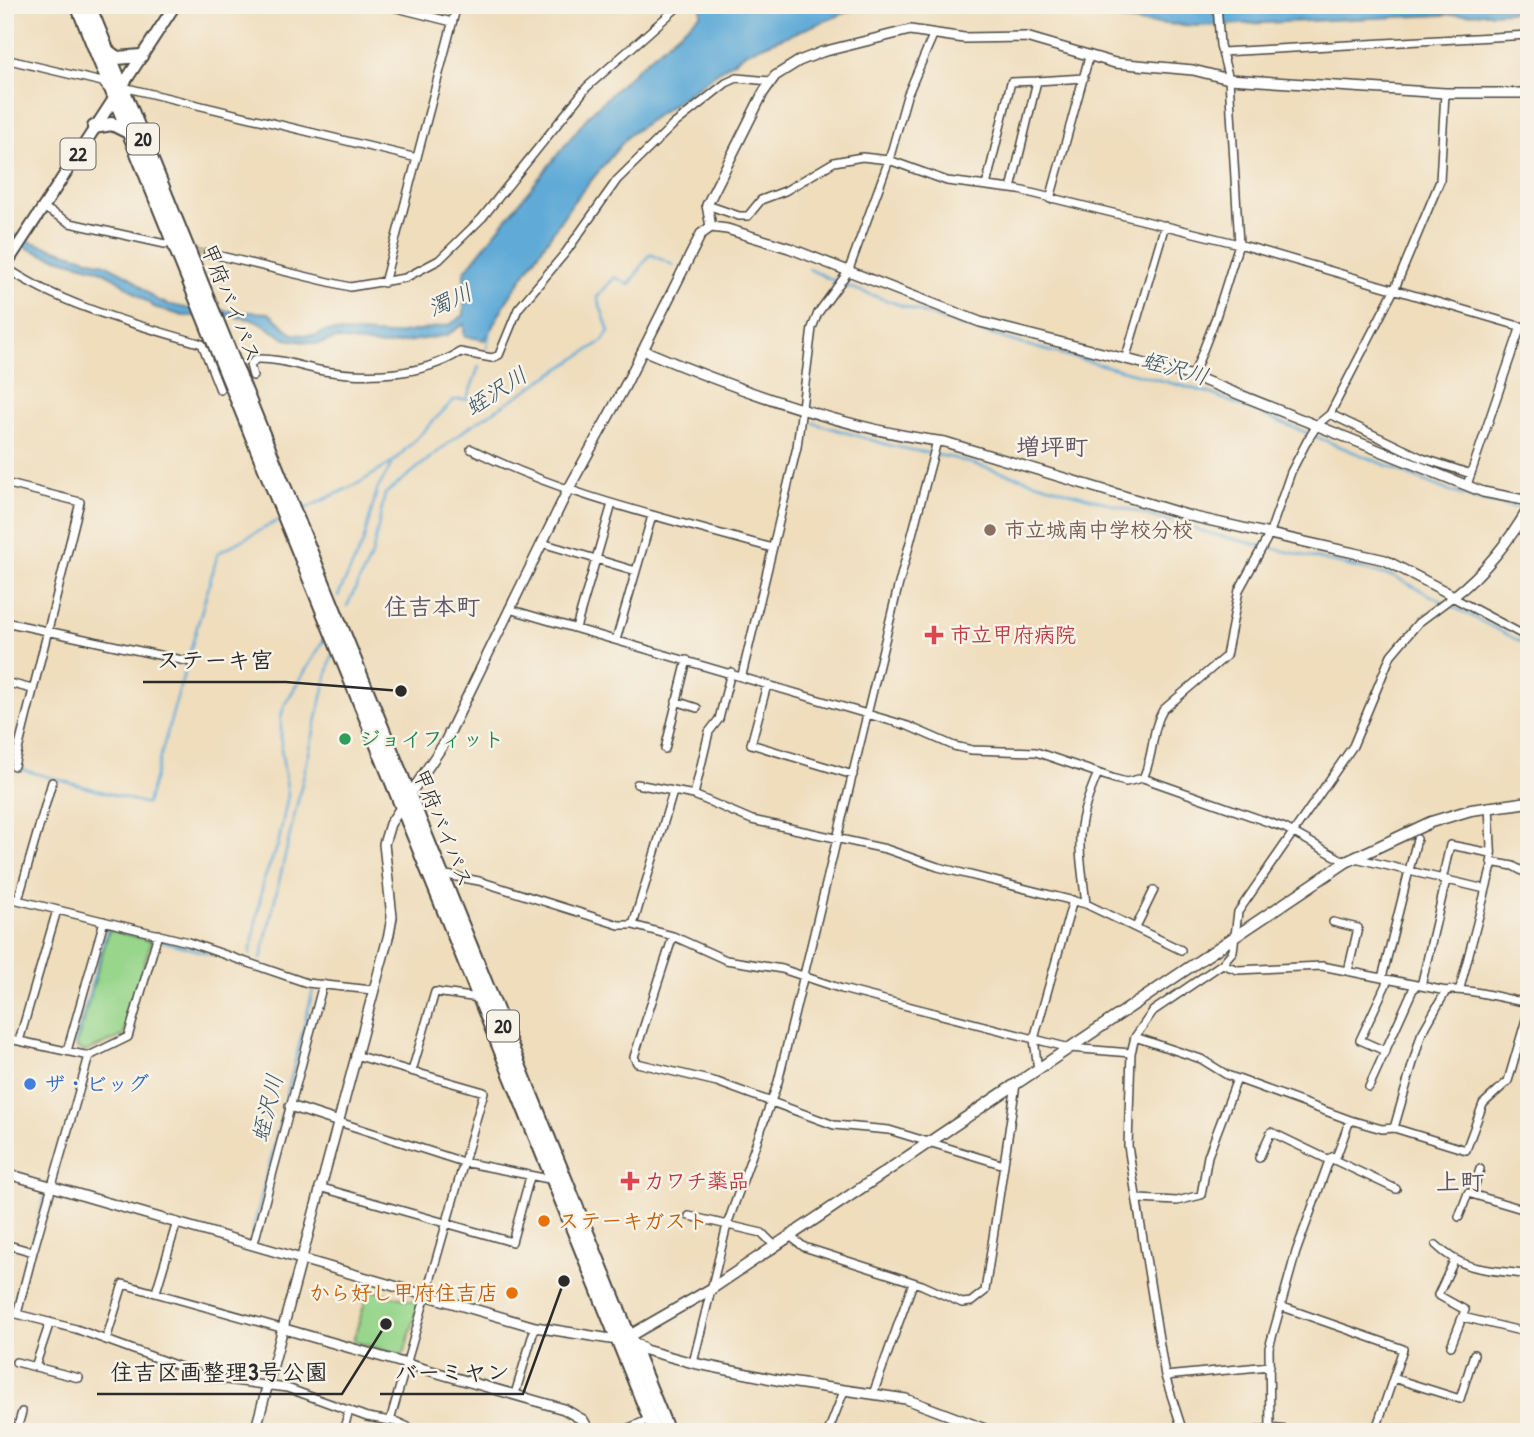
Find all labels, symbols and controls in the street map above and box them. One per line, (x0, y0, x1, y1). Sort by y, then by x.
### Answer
road number: 20 (127, 124, 159, 154)
road number: 22 (60, 138, 96, 170)
street label: 甲府バイパス (194, 239, 268, 366)
water label: 濁川 (422, 276, 477, 323)
water label: 蛭沢川 (1138, 343, 1213, 392)
water label: 蛭沢川 (458, 359, 533, 422)
district label: 増坪町 (1016, 430, 1088, 462)
place label: 市立城南中学校分校 (1004, 515, 1193, 544)
marker: 市立城南中学校分校 (982, 522, 998, 538)
district label: 住吉本町 (384, 590, 480, 622)
place label: 市立甲府病院 (950, 620, 1076, 649)
marker: 市立甲府病院 (924, 625, 944, 645)
callout: ステーキ宮 (143, 638, 286, 682)
text: ステーキ宮 (157, 644, 273, 675)
place label: ジョイフィット (359, 724, 504, 753)
marker: ジョイフィット (337, 731, 353, 747)
street label: 甲府バイパス (406, 764, 480, 891)
road number: 20 (487, 1010, 519, 1042)
place label: ザ・ビッグ (44, 1069, 149, 1098)
water label: 蛭沢川 (243, 1071, 290, 1145)
marker: ザ・ビッグ (22, 1076, 38, 1092)
district label: 上町 (1436, 1165, 1484, 1197)
place label: カワチ薬品 (644, 1166, 749, 1195)
marker: カワチ薬品 (622, 1173, 638, 1189)
place label: ステーキガスト (558, 1206, 708, 1235)
marker: ステーキガスト (536, 1213, 552, 1229)
place label: から好し甲府住吉店 (309, 1278, 498, 1307)
marker: から好し甲府住吉店 (504, 1285, 520, 1301)
callout: 住吉区画整理3号公園 (97, 1350, 342, 1394)
callout: バーミヤン (380, 1350, 523, 1394)
text: 住吉区画整理3号公園 (110, 1356, 328, 1387)
text: バーミヤン (394, 1356, 510, 1387)

